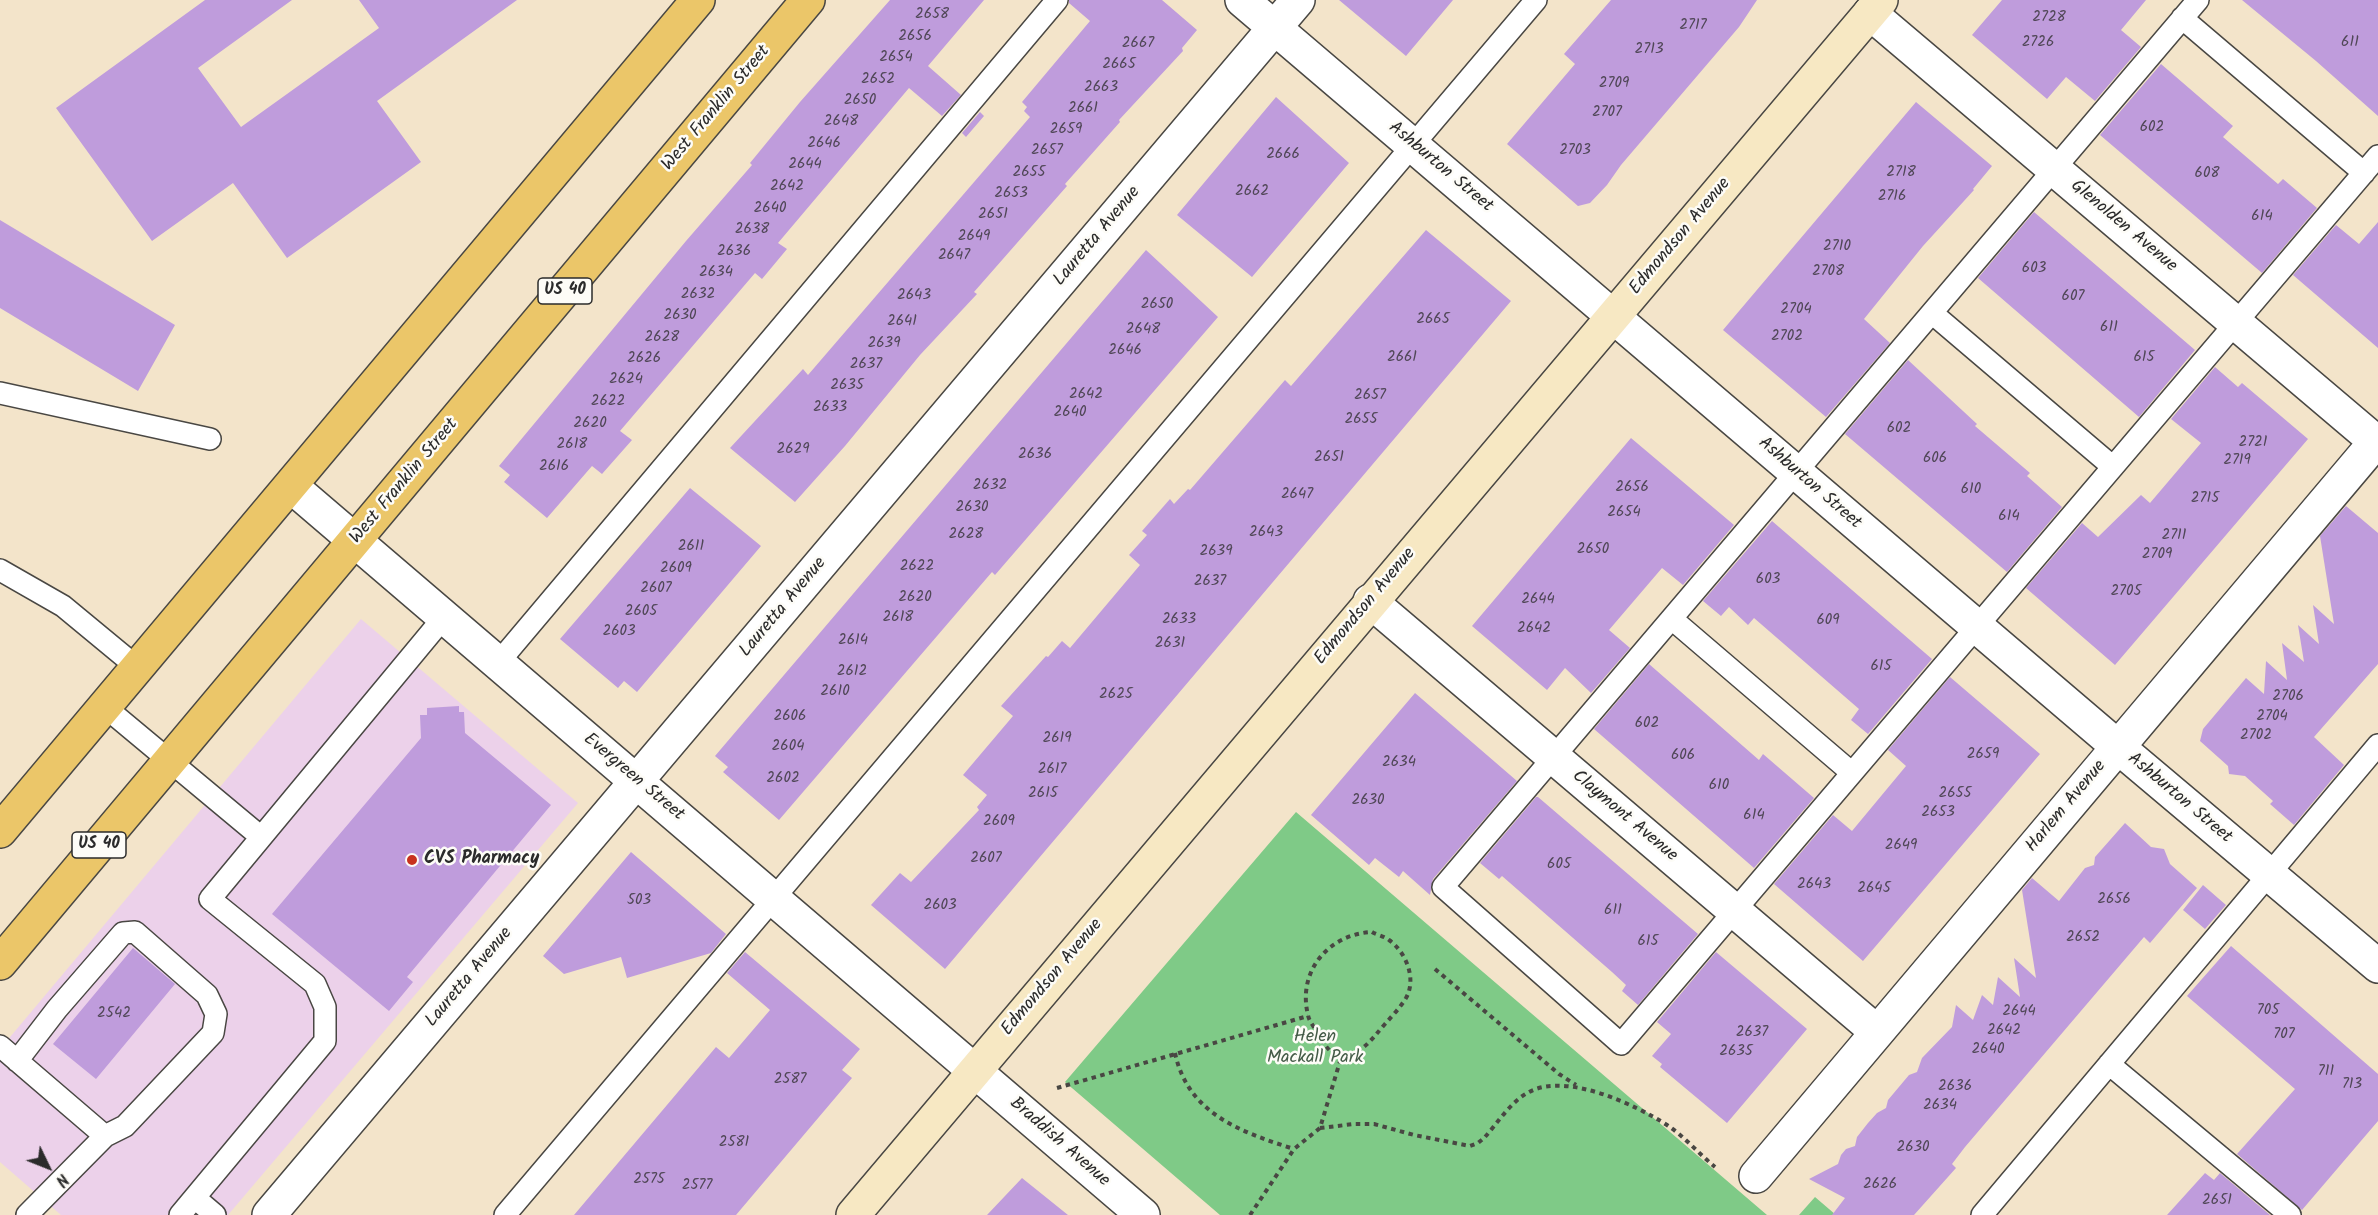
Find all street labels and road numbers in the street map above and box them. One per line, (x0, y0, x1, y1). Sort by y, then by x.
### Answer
street label: West Franklin Street (658, 42, 776, 176)
street label: Ashburton Street (1383, 118, 1497, 218)
street label: Edmondson Avenue (1626, 174, 1736, 300)
street label: Glenolden Avenue (2065, 176, 2181, 278)
street label: Lauretta Avenue (1050, 183, 1146, 291)
road number: US 40 (538, 278, 592, 304)
street label: West Franklin Street (346, 415, 464, 549)
street label: Ashburton Street (1753, 433, 1865, 535)
street label: Edmondson Avenue (1311, 544, 1421, 670)
street label: Lauretta Avenue (736, 554, 832, 662)
street label: Evergreen Street (578, 729, 688, 827)
street label: Ashburton Street (2122, 749, 2236, 849)
street label: Harlem Avenue (2022, 757, 2112, 857)
street label: Claymont Avenue (1567, 767, 1681, 867)
road number: US 40 (72, 832, 126, 858)
street label: Edmondson Avenue (998, 915, 1108, 1041)
street label: Lauretta Avenue (422, 924, 518, 1032)
street label: Braddish Avenue (1005, 1094, 1113, 1192)

